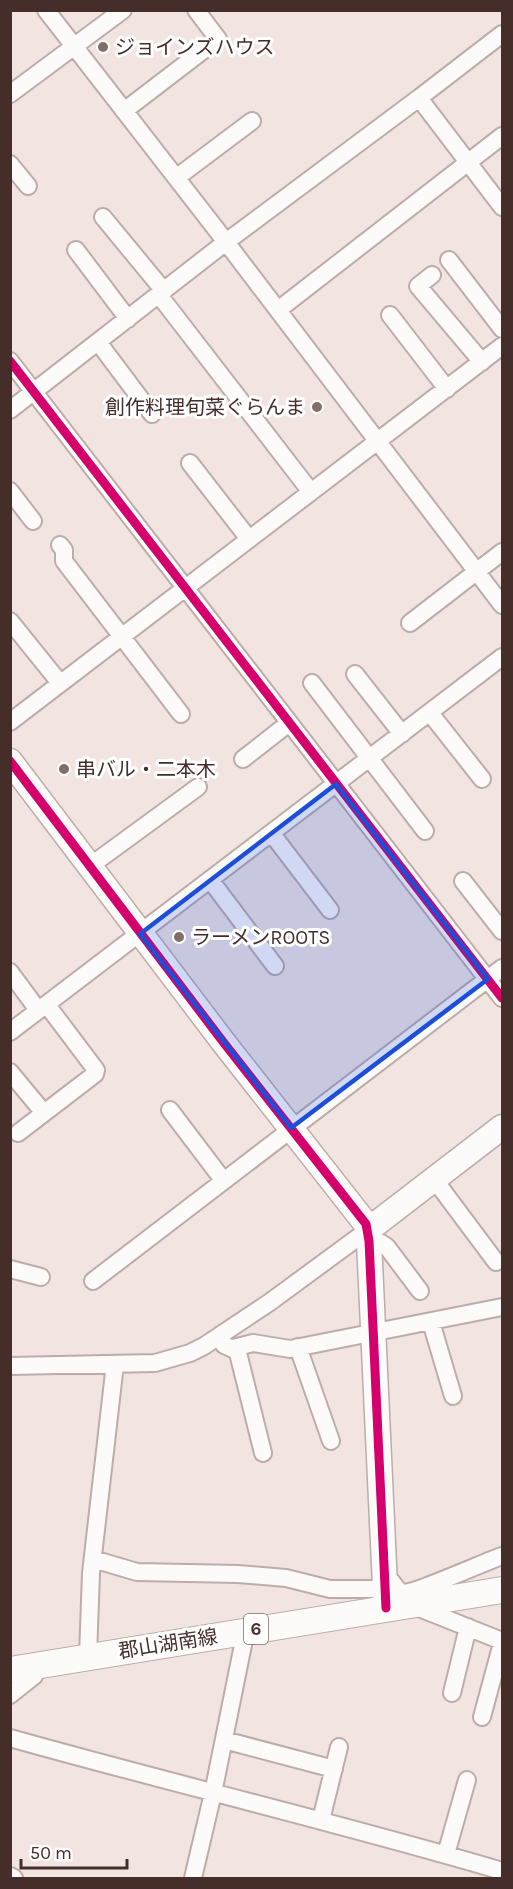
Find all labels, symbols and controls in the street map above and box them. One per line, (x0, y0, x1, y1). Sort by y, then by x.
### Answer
place label: ジョインズハウス (115, 36, 275, 59)
marker: ジョインズハウス (96, 40, 110, 54)
place label: 創作料理旬菜ぐらんま (105, 396, 305, 419)
marker: 創作料理旬菜ぐらんま (310, 400, 324, 414)
place label: 串バル・二本木 (76, 758, 216, 781)
marker: 串バル・二本木 (57, 762, 71, 776)
place label: ラーメンROOTS (191, 926, 330, 949)
marker: ラーメンROOTS (172, 930, 186, 944)
road number: 6 (244, 1614, 268, 1644)
street label: 郡山湖南線 (117, 1625, 219, 1663)
scale bar (21, 1832, 128, 1870)
text: 50 m (30, 1842, 72, 1864)

